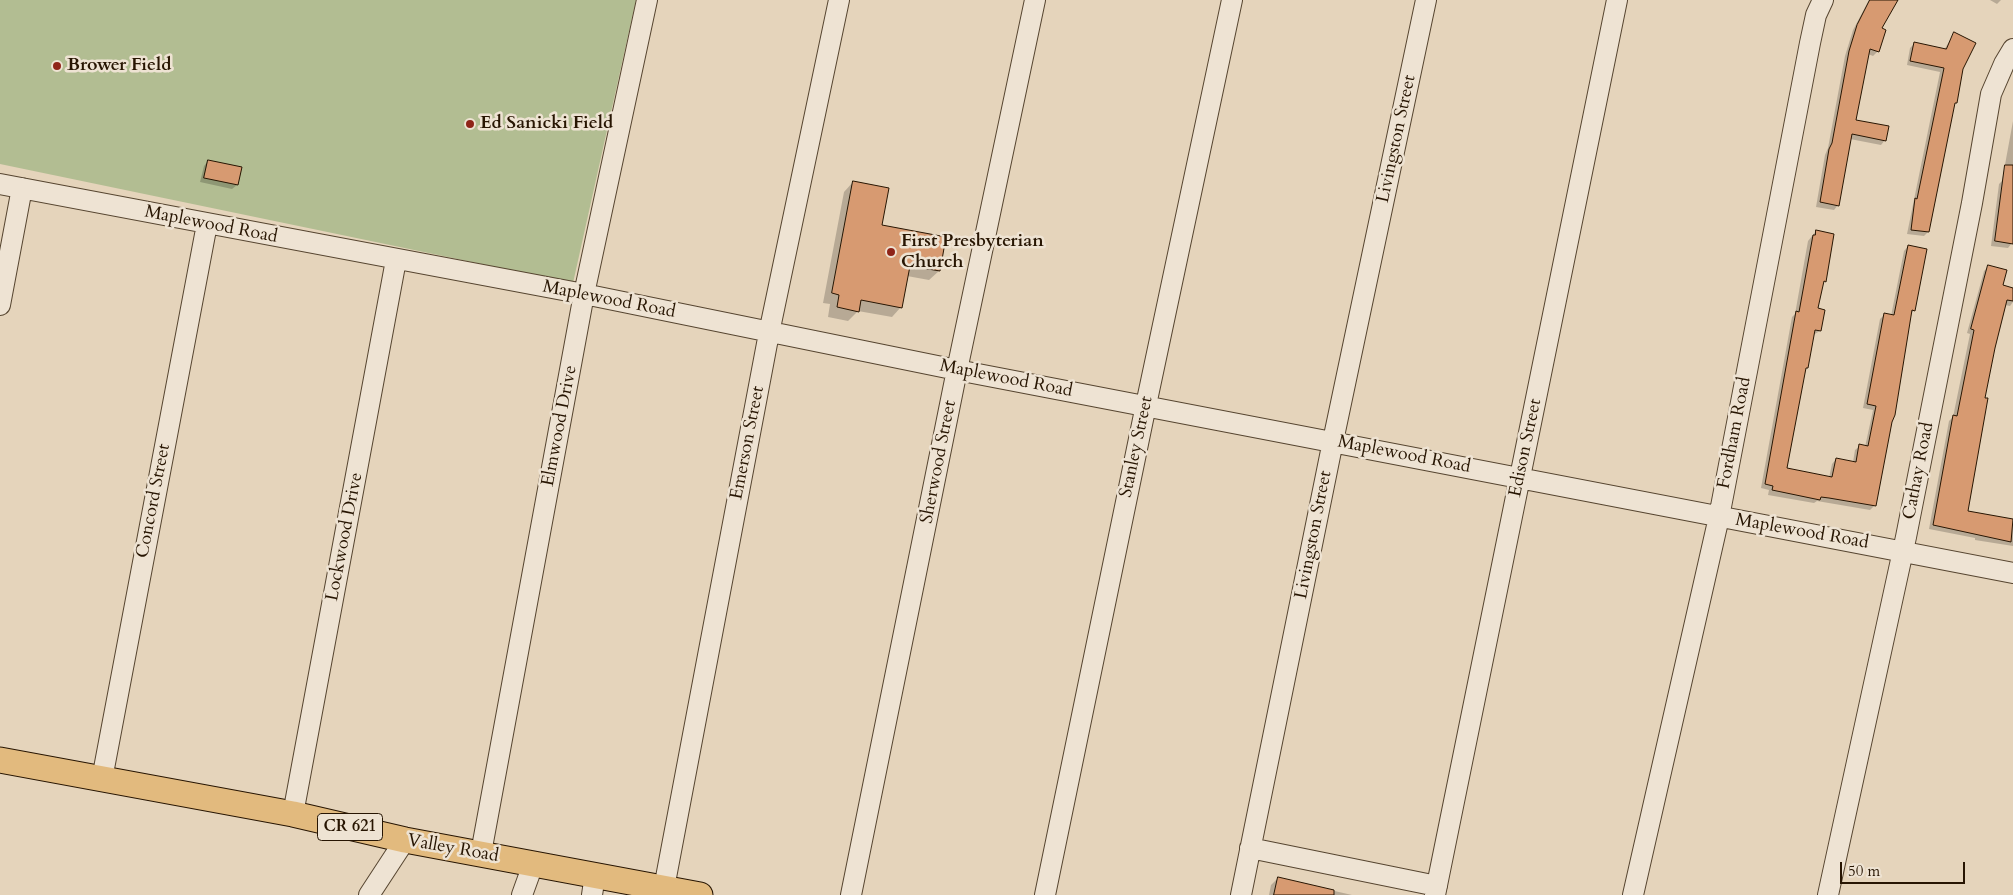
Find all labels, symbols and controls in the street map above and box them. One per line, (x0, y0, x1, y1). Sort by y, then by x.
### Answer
place label: Brower Field (67, 55, 171, 77)
marker: Brower Field (51, 60, 63, 72)
street label: Livingston Street (1373, 73, 1421, 205)
place label: Ed Sanicki Field (480, 113, 613, 135)
marker: Ed Sanicki Field (464, 118, 476, 130)
street label: Maplewood Road (143, 202, 279, 248)
place label: First Presbyterian Church (901, 231, 1044, 274)
marker: First Presbyterian Church (885, 246, 897, 258)
street label: Maplewood Road (541, 277, 677, 323)
street label: Maplewood Road (938, 356, 1074, 402)
street label: Elmwood Drive (538, 364, 582, 488)
street label: Fordham Road (1714, 375, 1756, 491)
street label: Emerson Street (726, 384, 770, 502)
street label: Stanley Street (1116, 394, 1158, 500)
street label: Edison Street (1505, 397, 1547, 499)
street label: Sherwood Street (916, 398, 962, 526)
street label: Cathay Road (1899, 420, 1939, 522)
street label: Maplewood Road (1336, 432, 1472, 478)
street label: Concord Street (132, 442, 176, 560)
street label: Livingston Street (1291, 469, 1337, 601)
street label: Lockwood Drive (322, 471, 368, 603)
street label: Maplewood Road (1734, 510, 1870, 554)
road number: CR 621 (318, 814, 382, 840)
street label: Valley Road (406, 830, 500, 868)
scale bar (1843, 852, 1968, 884)
text: 50 m (1848, 861, 1880, 881)

